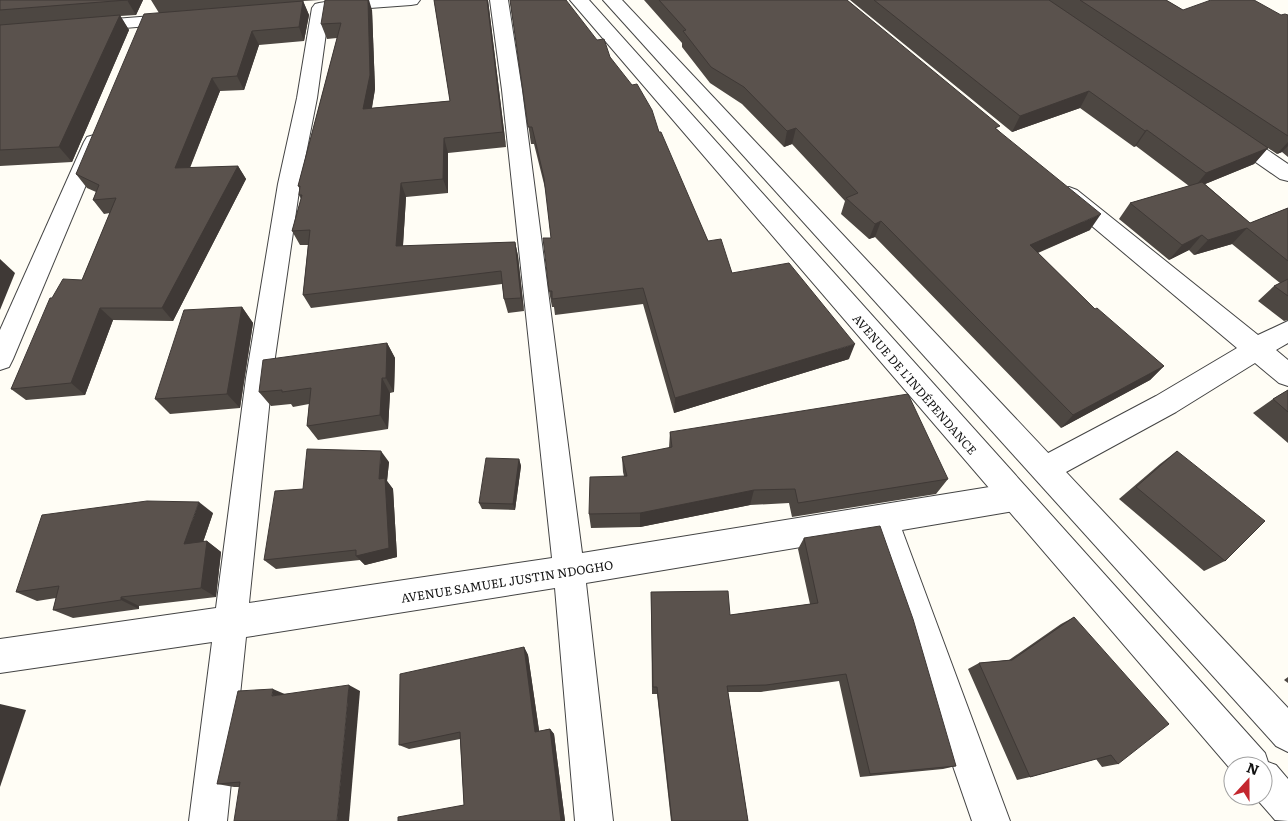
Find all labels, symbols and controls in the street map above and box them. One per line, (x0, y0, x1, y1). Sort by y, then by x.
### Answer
street label: AVENUE DE L'INDÉPENDANCE (849, 310, 982, 459)
street label: AVENUE SAMUEL JUSTIN NDOGHO (400, 555, 614, 607)
north arrow (1223, 756, 1273, 806)
text: N (1244, 756, 1262, 779)

